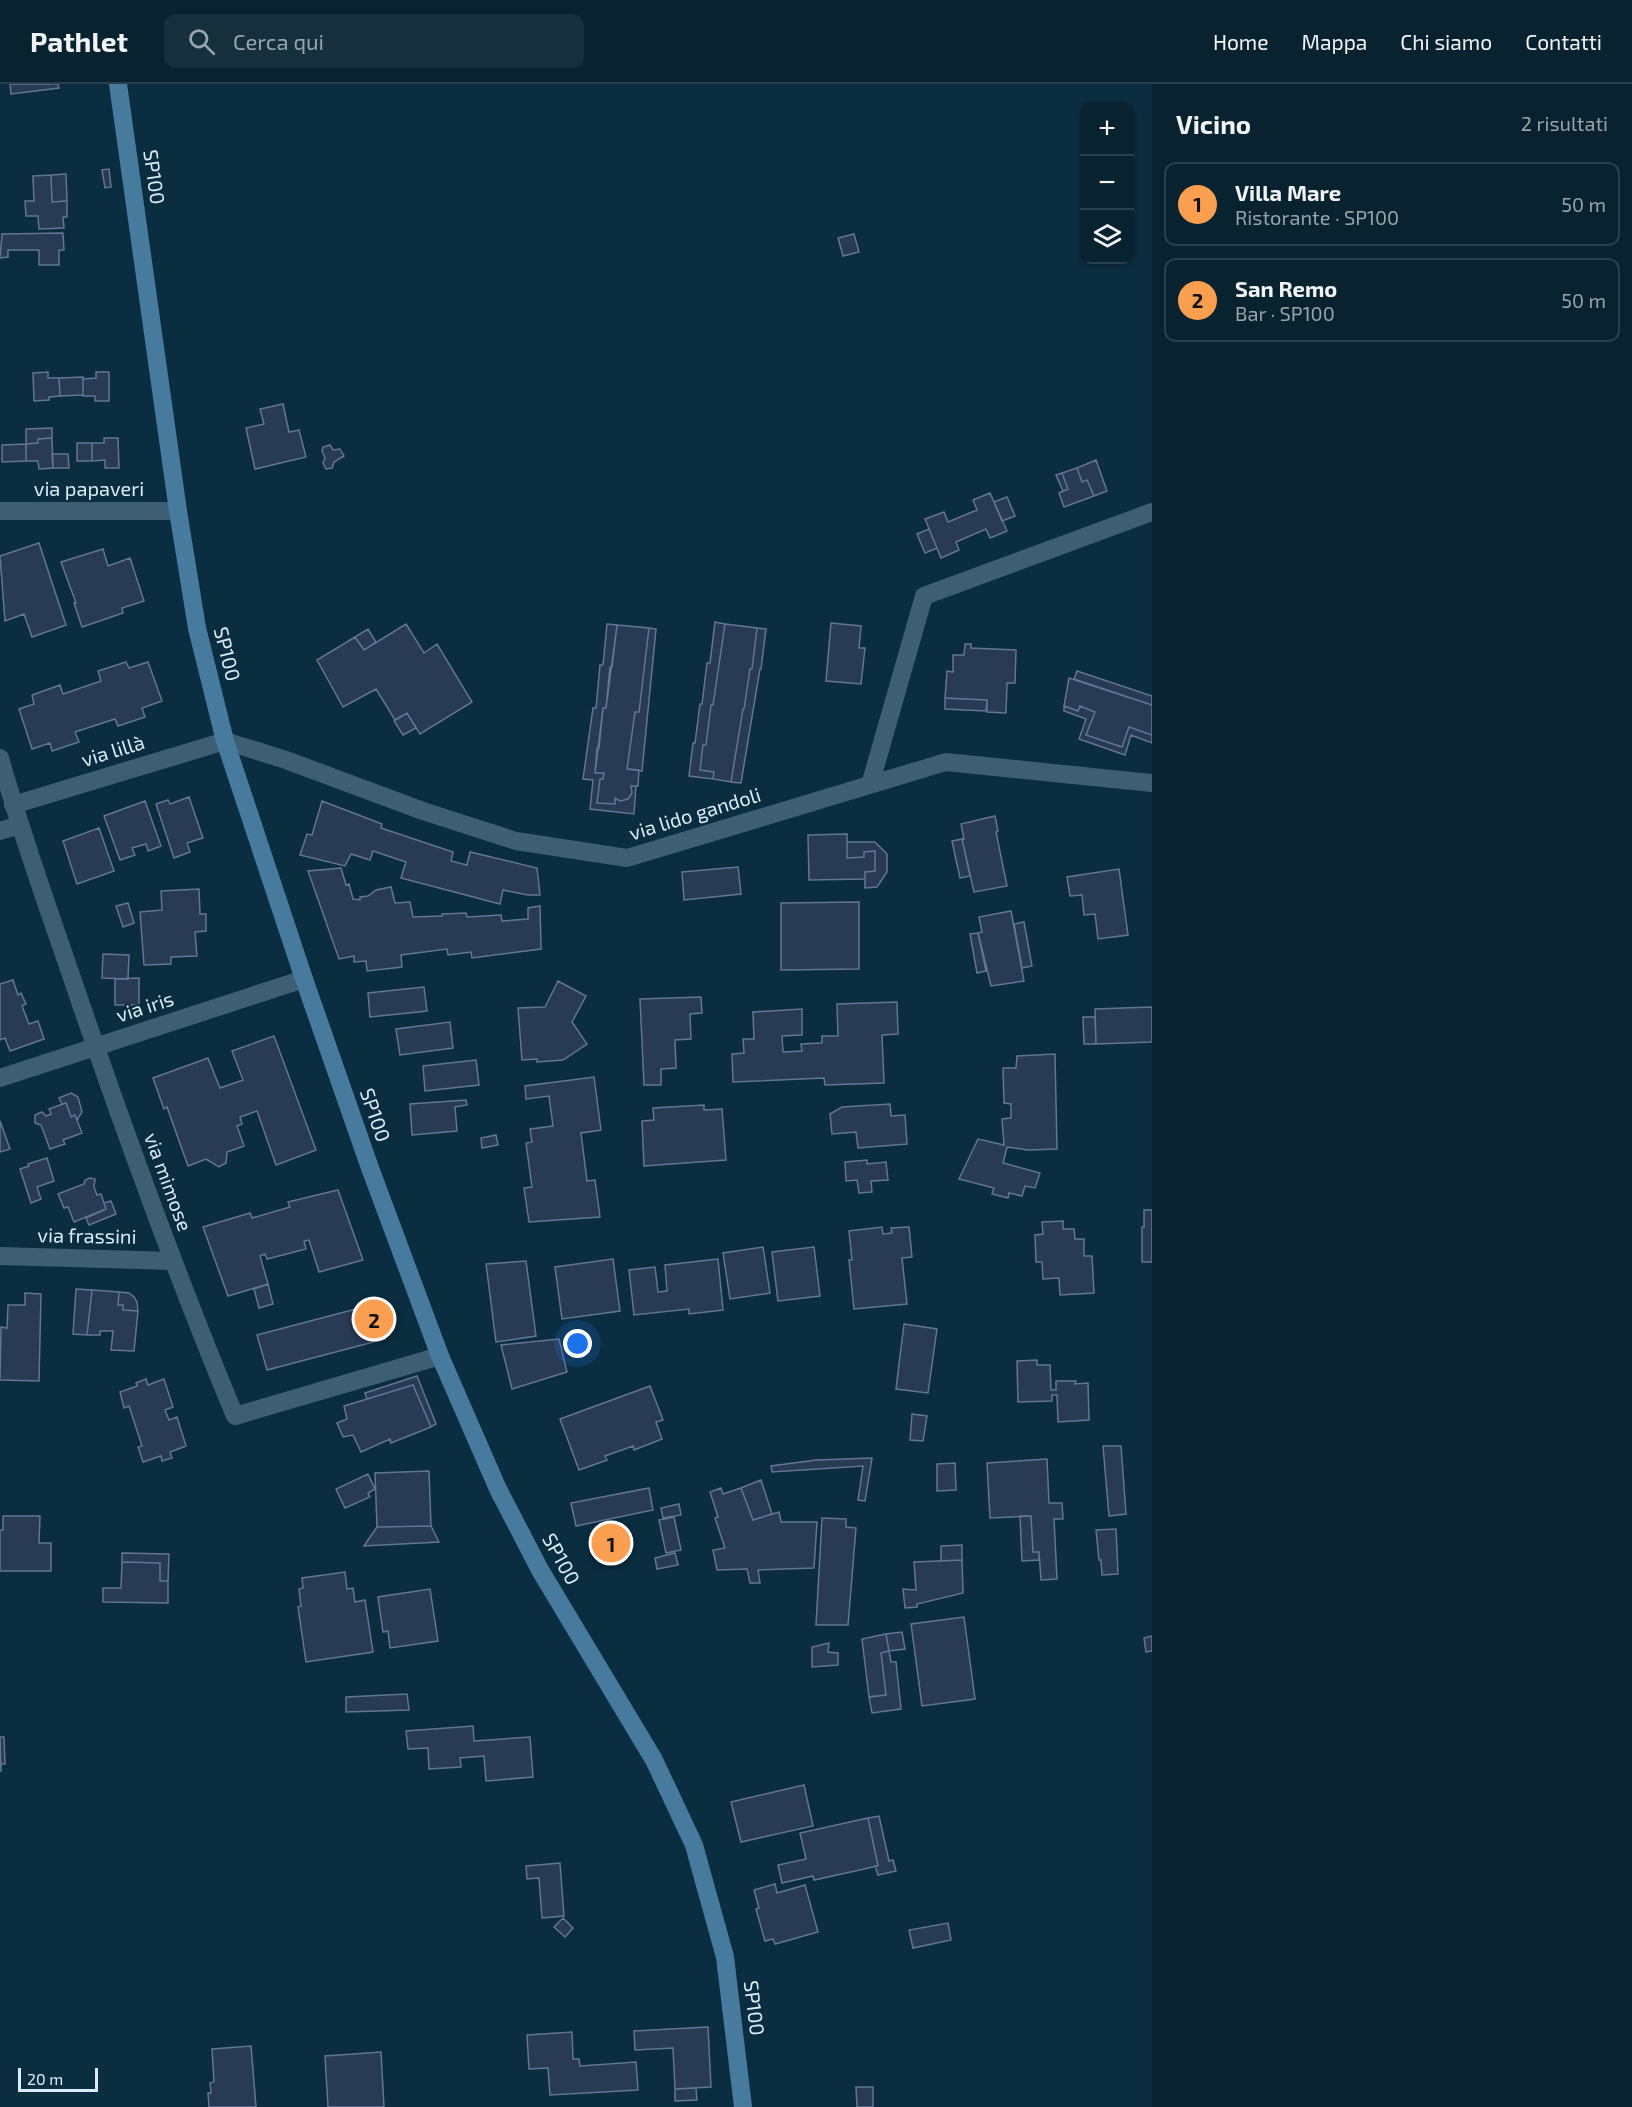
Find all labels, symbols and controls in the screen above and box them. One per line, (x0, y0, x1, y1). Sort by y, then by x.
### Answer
search box (164, 14, 584, 68)
text: Pathlet (30, 24, 128, 58)
icon: search (185, 25, 218, 58)
text: Cerca qui (233, 28, 324, 54)
text: Home (1213, 29, 1269, 54)
text: Mappa (1302, 29, 1367, 54)
text: Chi siamo (1400, 29, 1492, 54)
text: Contatti (1525, 29, 1602, 54)
map controls (1080, 102, 1134, 264)
button: + (1080, 102, 1134, 156)
text: Vicino (1176, 108, 1251, 139)
text: 2 risultati (1521, 111, 1608, 135)
street label: SP100 (139, 148, 171, 206)
button: − (1080, 156, 1134, 210)
text: Villa Mare (1235, 179, 1341, 205)
text: 1 (1193, 192, 1202, 216)
text: 50 m (1561, 192, 1606, 216)
text: Ristorante · SP100 (1235, 205, 1399, 229)
button: layers (1080, 210, 1134, 264)
text: San Remo (1235, 275, 1337, 301)
text: 2 (1192, 288, 1203, 312)
text: 50 m (1561, 288, 1606, 312)
text: Bar · SP100 (1235, 301, 1335, 325)
street label: via papaveri (34, 476, 144, 500)
street label: SP100 (210, 624, 246, 683)
street label: via lillà (78, 729, 147, 771)
street label: via lido gandoli (626, 782, 764, 844)
street label: via iris (113, 986, 177, 1027)
street label: SP100 (356, 1085, 396, 1145)
street label: via mimose (140, 1129, 198, 1234)
street label: via frassini (37, 1222, 137, 1248)
pin: 2 (354, 1296, 394, 1342)
your location (563, 1329, 592, 1358)
pin: 1 (592, 1520, 630, 1566)
street label: SP100 (538, 1529, 586, 1588)
street label: SP100 (740, 1979, 770, 2037)
scale bar (18, 2065, 98, 2092)
text: 20 m (27, 2069, 63, 2088)

